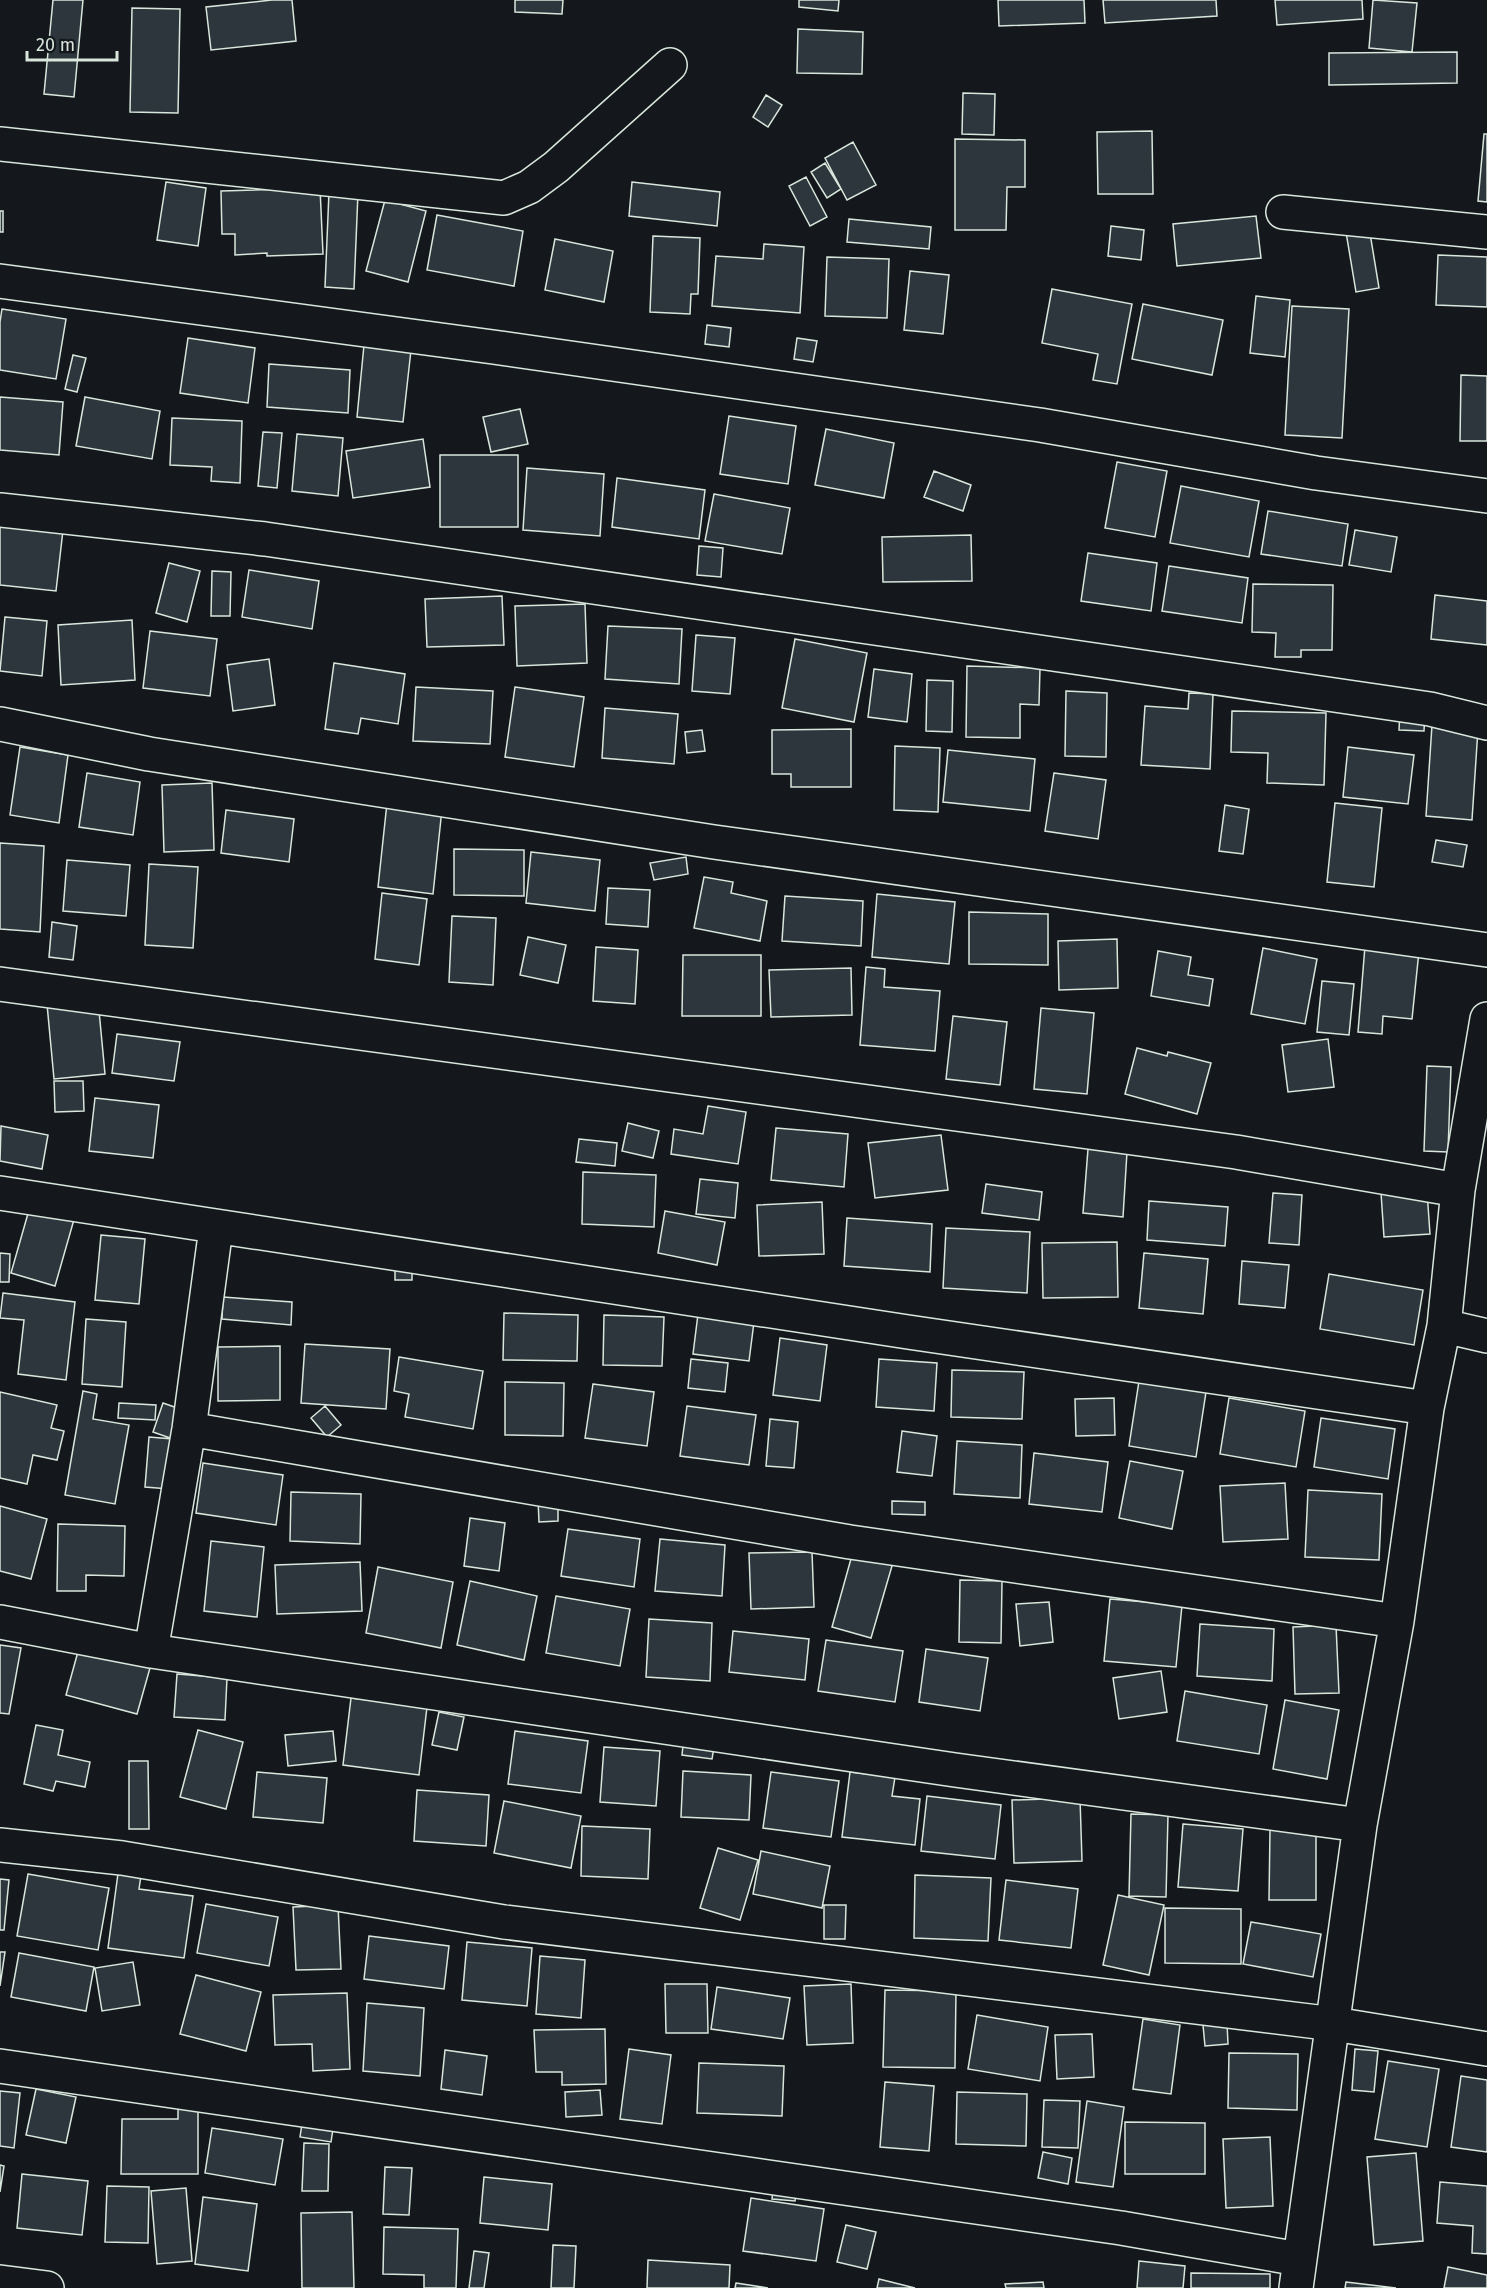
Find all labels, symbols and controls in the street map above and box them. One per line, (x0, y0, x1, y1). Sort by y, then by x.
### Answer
scale bar (27, 24, 117, 62)
text: 20 m (36, 34, 75, 56)

